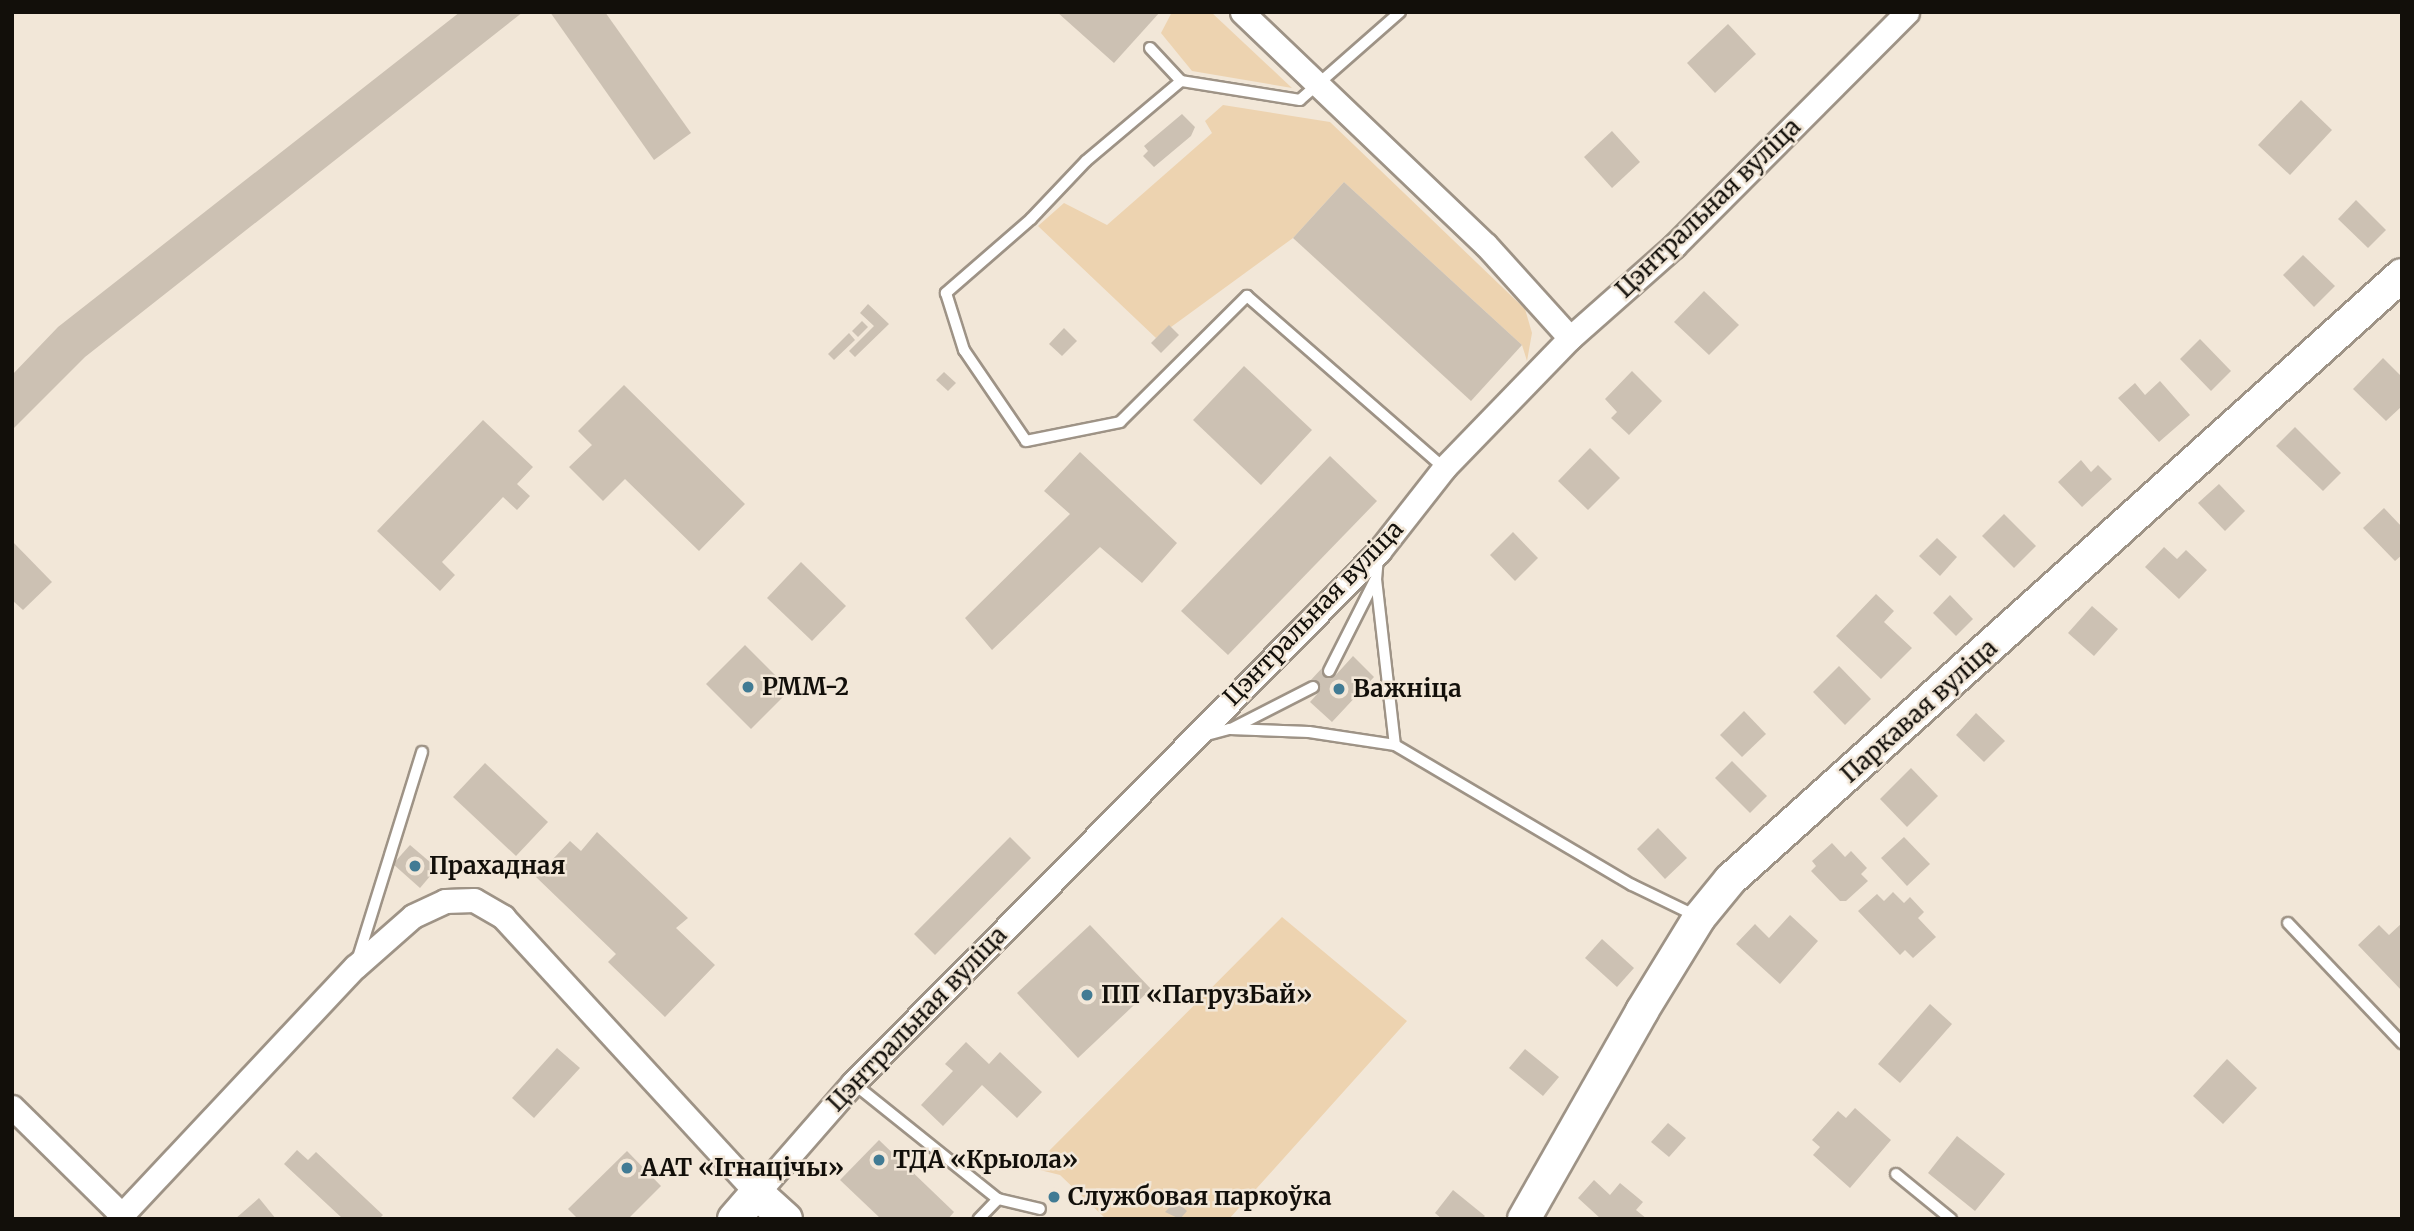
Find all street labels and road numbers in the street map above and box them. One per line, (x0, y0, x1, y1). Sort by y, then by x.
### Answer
street label: Цэнтральная вуліца (1610, 112, 1806, 304)
street label: Цэнтральная вуліца (1217, 515, 1409, 711)
street label: Паркавая вуліца (1835, 633, 2003, 789)
street label: Цэнтральная вуліца (821, 921, 1013, 1117)

